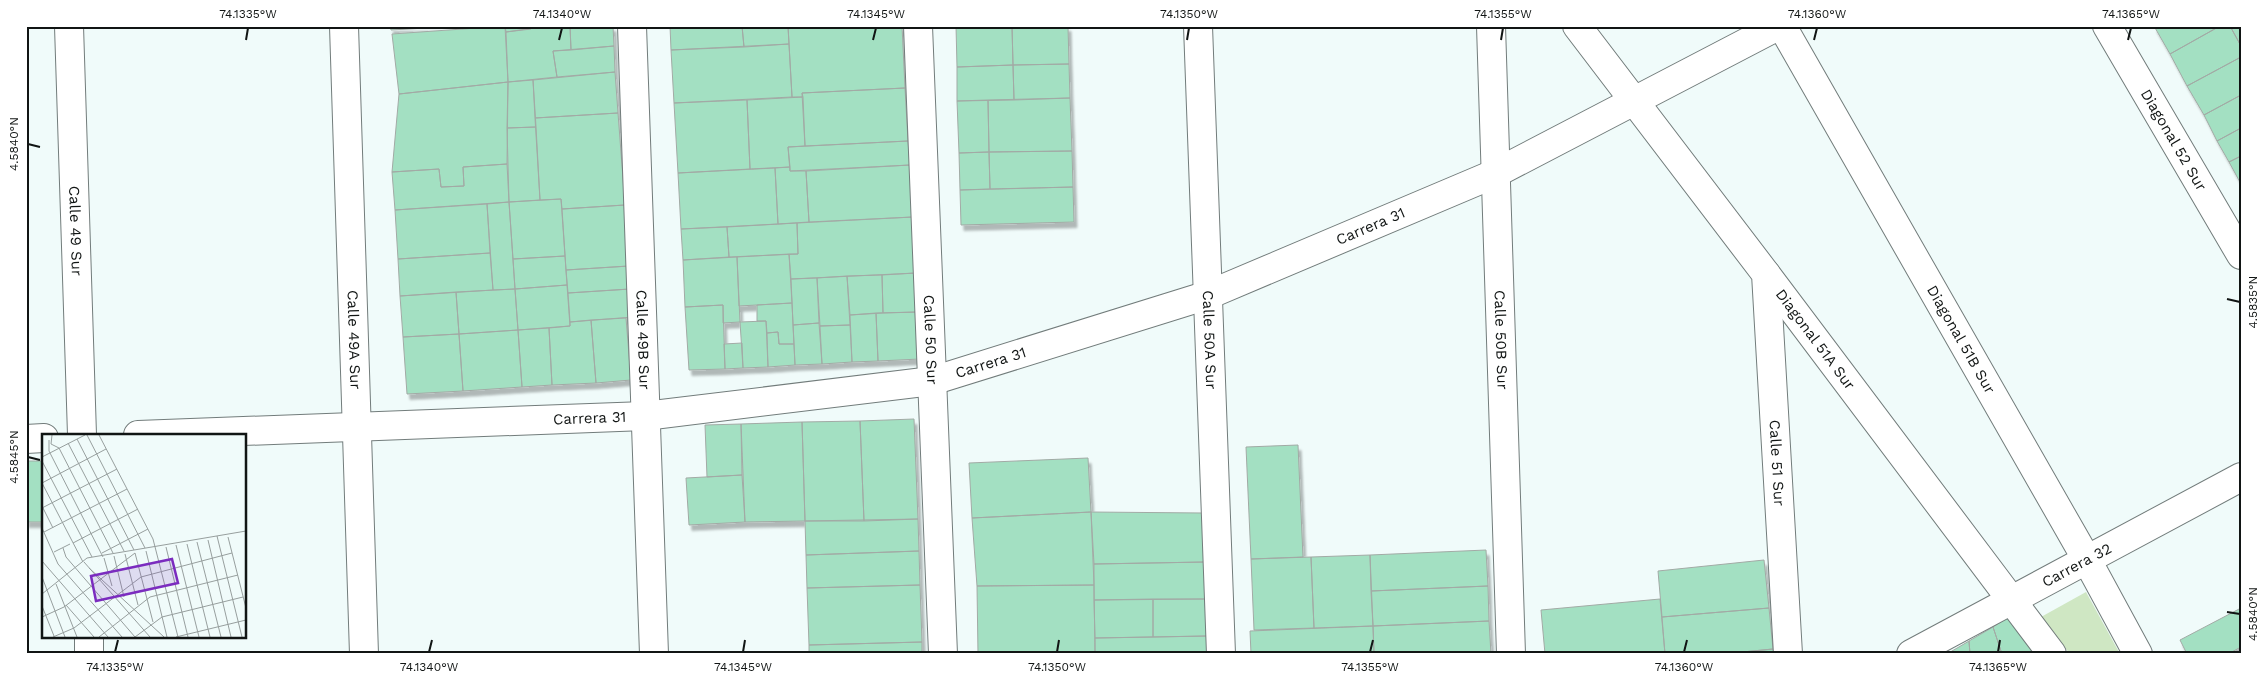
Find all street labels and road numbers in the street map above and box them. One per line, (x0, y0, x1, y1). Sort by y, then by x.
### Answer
street label: Diagonal 52 Sur (2137, 86, 2210, 194)
street label: Calle 49 Sur (65, 186, 86, 276)
street label: Carrera 31 (1333, 204, 1408, 249)
street label: Diagonal 51B Sur (1923, 282, 1999, 397)
street label: Diagonal 51A Sur (1772, 286, 1859, 393)
street label: Calle 49B Sur (632, 289, 654, 390)
street label: Calle 49A Sur (343, 290, 365, 390)
street label: Calle 50A Sur (1199, 290, 1220, 390)
street label: Calle 50B Sur (1490, 290, 1512, 390)
street label: Calle 50 Sur (920, 294, 941, 385)
street label: Carrera 31 (953, 343, 1028, 382)
street label: Carrera 31 (553, 408, 627, 428)
street label: Calle 51 Sur (1765, 419, 1788, 507)
street label: Carrera 32 (2039, 539, 2114, 591)

